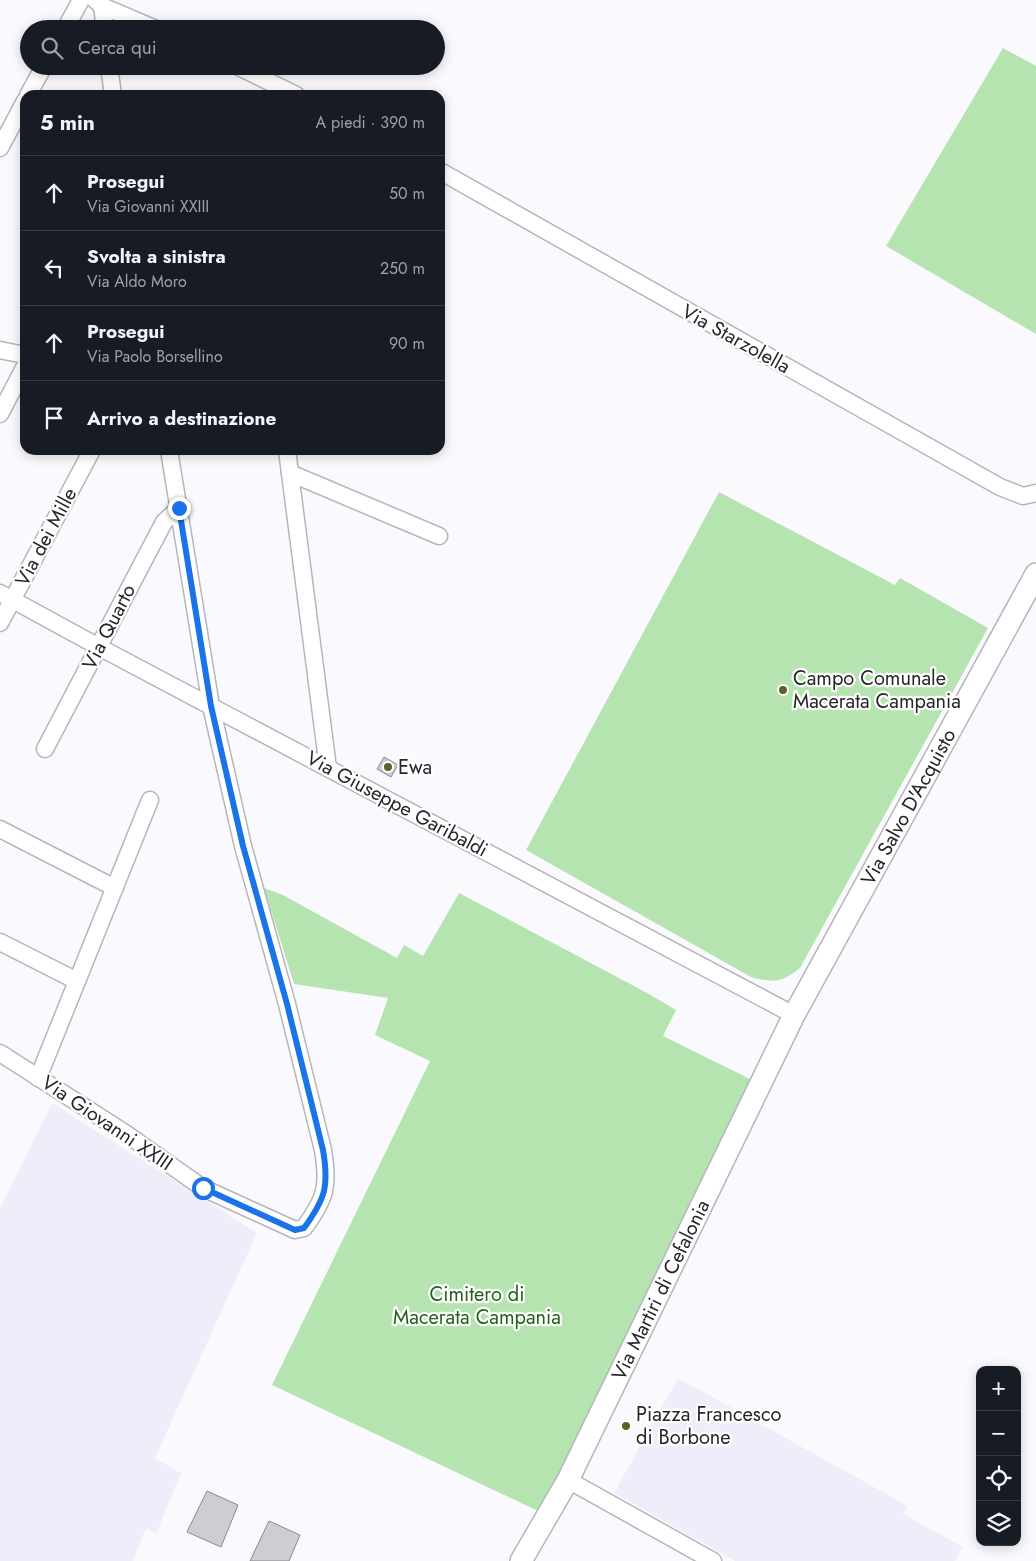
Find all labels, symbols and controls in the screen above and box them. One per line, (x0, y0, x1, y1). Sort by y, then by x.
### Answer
search box (20, 20, 445, 75)
icon: search (38, 34, 66, 62)
text: Cerca qui (78, 34, 157, 61)
text: 5 min (40, 108, 95, 138)
text: A piedi · 390 m (316, 111, 425, 134)
text: Prosegui (87, 168, 165, 195)
icon: ahead (40, 179, 68, 207)
text: 50 m (389, 182, 425, 205)
text: Via Giovanni XXIII (87, 195, 209, 218)
text: Svolta a sinistra (87, 243, 226, 270)
icon: left (40, 254, 68, 282)
text: 250 m (380, 257, 425, 280)
text: Via Aldo Moro (87, 270, 187, 293)
street label: Via Starzolella (676, 297, 796, 381)
text: Prosegui (87, 318, 165, 345)
icon: ahead (40, 329, 68, 357)
text: 90 m (389, 332, 425, 355)
text: Via Paolo Borsellino (87, 345, 223, 368)
icon: arrive (40, 404, 68, 432)
text: Arrivo a destinazione (87, 405, 276, 432)
street label: Via dei Mille (8, 483, 84, 591)
route end (168, 497, 191, 520)
street label: Via Quarto (75, 579, 143, 675)
place label: Campo Comunale Macerata Campania (793, 664, 961, 716)
marker: Campo Comunale Macerata Campania (777, 684, 789, 696)
street label: Via Salvo D'Acquisto (853, 723, 963, 890)
street label: Via Giuseppe Garibaldi (301, 744, 493, 864)
place label: Ewa (398, 753, 432, 782)
marker: Ewa (382, 761, 394, 773)
street label: Via Giovanni XXIII (36, 1068, 178, 1178)
route start (192, 1177, 215, 1200)
street label: Via Martiri di Cefalonia (604, 1195, 717, 1385)
park label: Cimitero di Macerata Campania (393, 1280, 561, 1332)
map controls (976, 1366, 1021, 1546)
button: + (976, 1366, 1021, 1411)
place label: Piazza Francesco di Borbone (636, 1400, 781, 1452)
button: − (976, 1411, 1021, 1456)
marker: Piazza Francesco di Borbone (620, 1420, 632, 1432)
button: locate (976, 1456, 1021, 1501)
button: layers (976, 1501, 1021, 1546)

